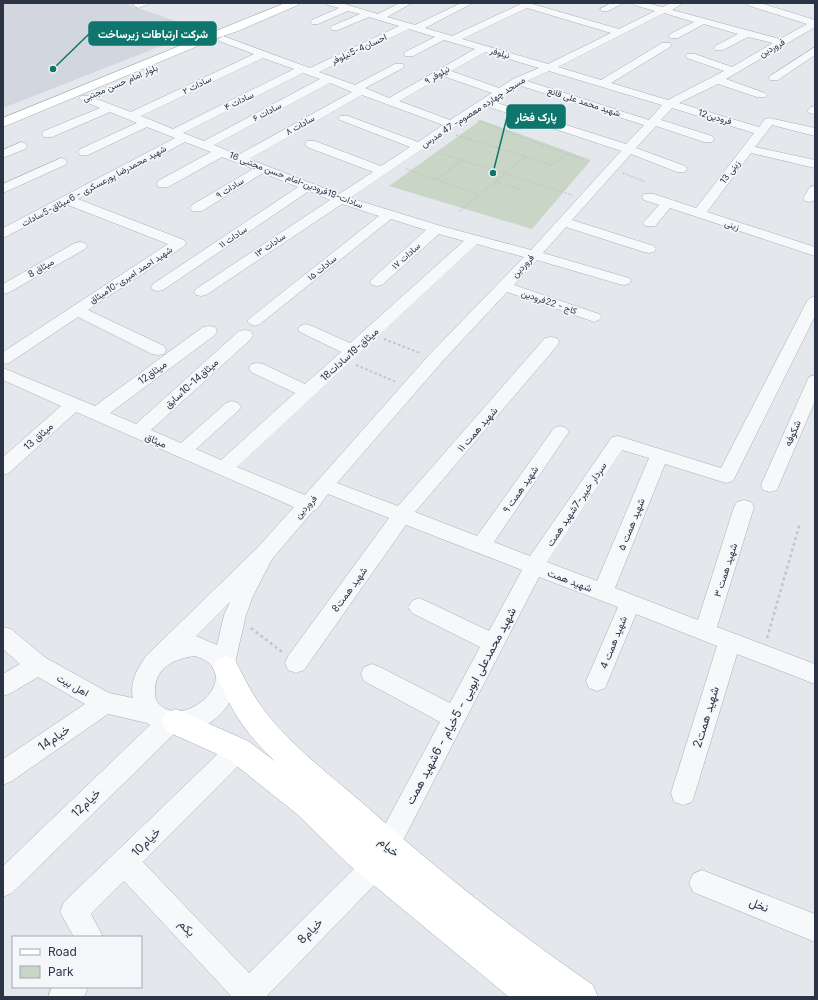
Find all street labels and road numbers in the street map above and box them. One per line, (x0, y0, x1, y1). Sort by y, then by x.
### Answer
street label: احسان4-5نیلوفر (328, 31, 389, 68)
street label: فروردین (757, 36, 787, 60)
street label: نیلوفر (488, 44, 512, 62)
street label: بلوار امام حسن مجتبی (80, 62, 160, 104)
street label: نیلوفر ۹ (422, 63, 452, 87)
street label: سادات ۲ (180, 73, 213, 96)
street label: مسجد چهارده معصوم- 47 مدرس (419, 74, 528, 150)
street label: شهید محمد علی قانع (546, 85, 622, 119)
street label: سادات ۴ (222, 89, 255, 112)
street label: سادات ۶ (251, 100, 283, 124)
street label: 12فرودین (697, 106, 733, 128)
street label: سادات ۸ (283, 112, 316, 137)
street label: شهید محمدرضا پورعسکری - 6میثاق-5سادات (19, 143, 169, 229)
street label: سادات-19فرودین-امام حسن مجتبی 16 (228, 149, 364, 211)
street label: زینی 13 (717, 158, 743, 186)
street label: سادات ۹ (214, 175, 246, 200)
street label: زینی (723, 217, 741, 233)
street label: سادات ۱۱ (217, 223, 249, 250)
street label: سادات ۱۳ (252, 230, 287, 259)
street label: سادات ۱۷ (389, 240, 422, 271)
street label: شهید احمد امیری-10میثاق (87, 244, 175, 306)
street label: فروردین (509, 252, 537, 280)
street label: سادات ۱۵ (305, 253, 338, 283)
street label: میثاق 8 (26, 256, 56, 279)
street label: کاج - 22فرودین (520, 287, 578, 317)
street label: 18میثاق-19سادات (318, 325, 381, 384)
street label: میثاق14-10سابق (162, 356, 221, 411)
street label: 12میثاق (135, 358, 169, 387)
street label: شهید همت ۱۱ (454, 404, 500, 454)
street label: شکوفه (781, 418, 804, 448)
street label: میثاق 13 (21, 420, 56, 453)
street label: میثاق (143, 430, 169, 451)
street label: سردار خیبر-7شهید همت (543, 460, 610, 549)
street label: شهید همت ۹ (500, 463, 541, 515)
street label: فروردین (292, 493, 320, 521)
street label: شهید همت ۵ (615, 496, 648, 552)
street label: شهید همت ۳ (711, 541, 740, 599)
street label: 8شهید همت (329, 564, 370, 614)
street label: شهید همت (546, 566, 594, 595)
street label: شهید محمدعلی ابویی - 5خیام - 6شهید همت (402, 605, 520, 807)
street label: 4 شهید همت (597, 614, 630, 671)
street label: اهل بیت (54, 671, 91, 700)
street label: 2شهید همت (689, 684, 723, 750)
street label: 14خیام (35, 721, 73, 755)
street label: 12خیام (68, 785, 104, 821)
street label: 10خیام (128, 824, 164, 860)
street label: خیام (375, 834, 403, 860)
street label: نخل (747, 894, 771, 916)
street label: 8خیام (294, 915, 326, 947)
street label: یکم (175, 916, 199, 940)

